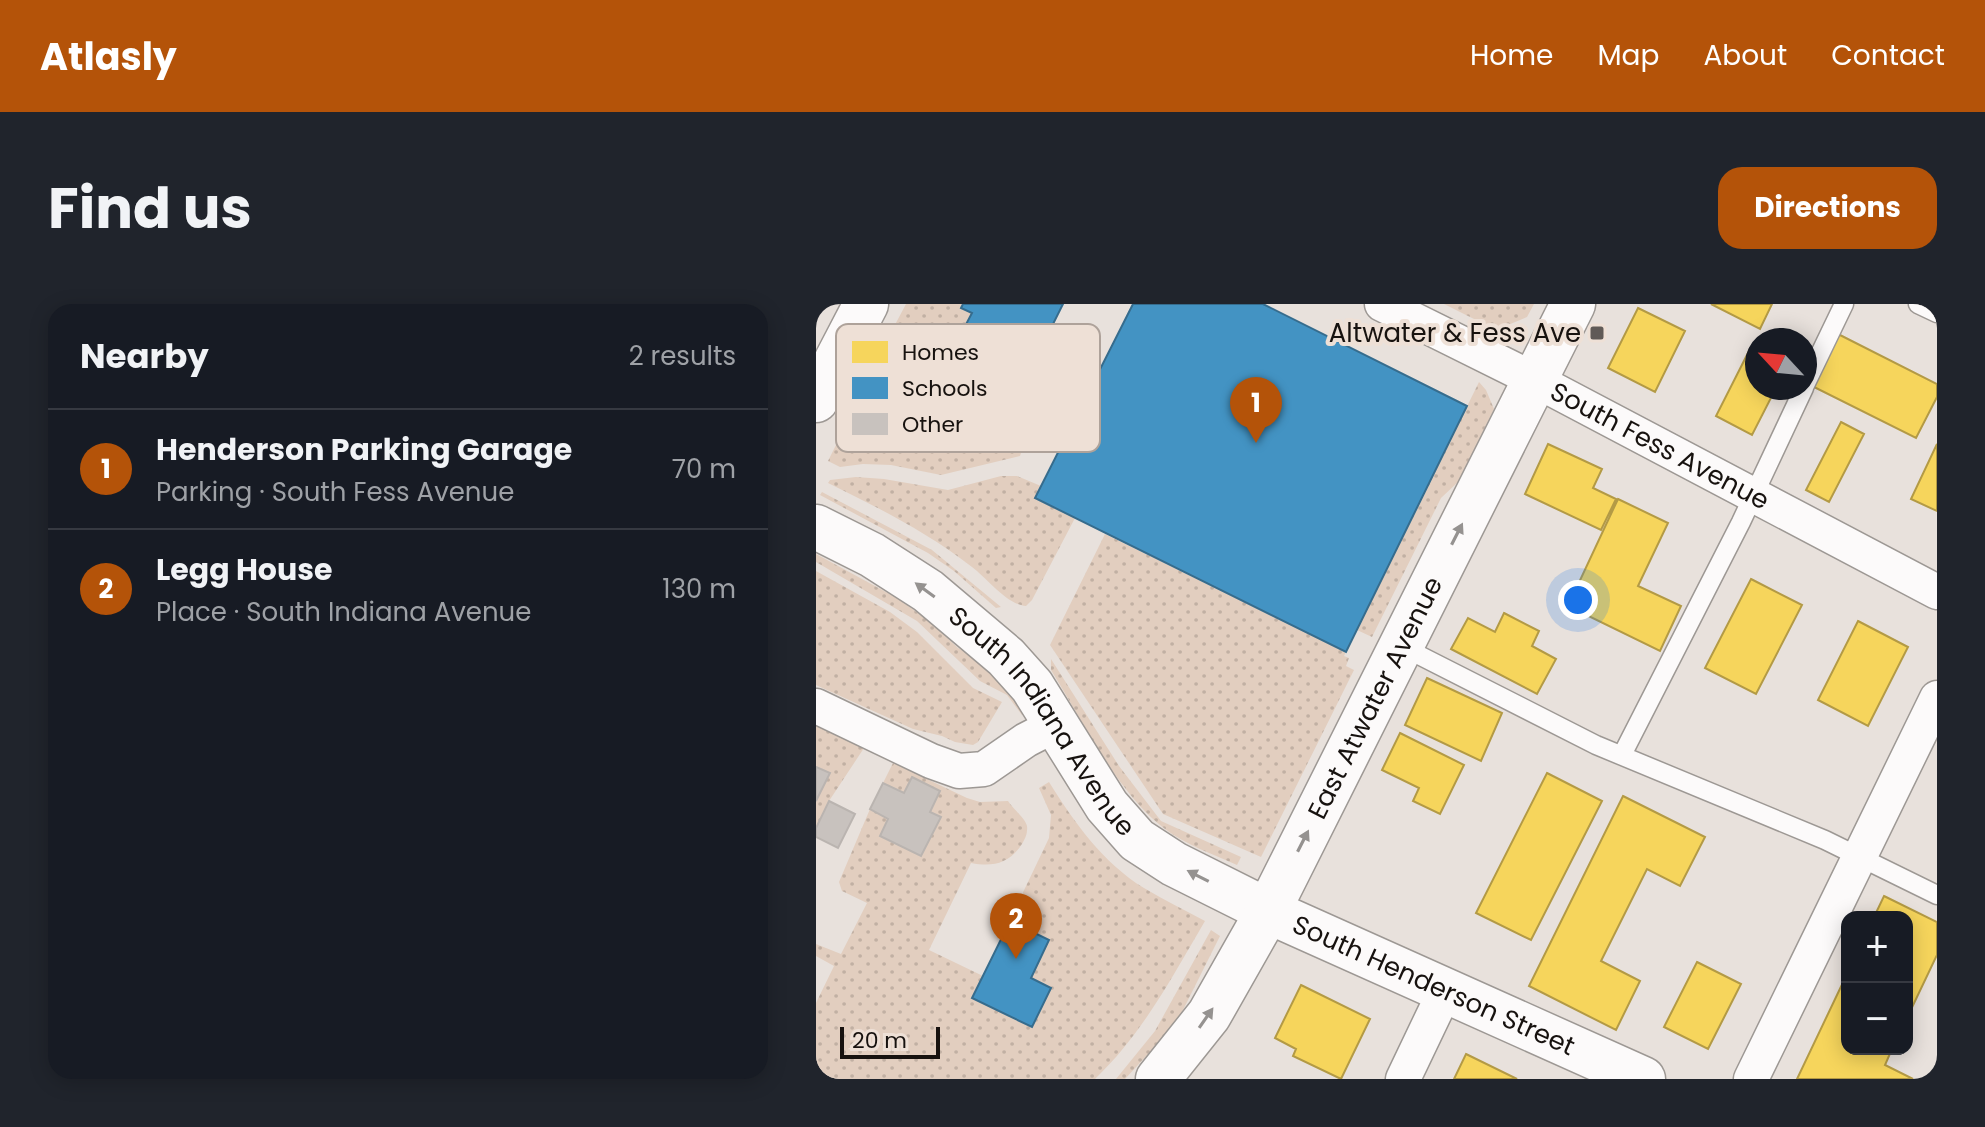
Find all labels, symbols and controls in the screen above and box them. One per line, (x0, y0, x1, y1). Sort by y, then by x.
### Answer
text: Atlasly (40, 30, 177, 83)
text: Home (1470, 36, 1553, 75)
text: Map (1597, 36, 1659, 75)
text: About (1703, 36, 1787, 75)
text: Contact (1831, 36, 1945, 75)
button: Directions (1718, 167, 1937, 249)
text: Find us (48, 169, 252, 248)
place label: Altwater & Fess Ave (1329, 315, 1581, 351)
legend (836, 324, 1100, 452)
marker: Altwater & Fess Ave (1588, 324, 1606, 342)
north arrow (1745, 328, 1817, 400)
text: Nearby (80, 332, 209, 380)
text: Homes (902, 337, 979, 368)
text: 2 results (629, 338, 736, 374)
text: Schools (902, 373, 987, 404)
street label: South Fess Avenue (1544, 373, 1776, 518)
pin: 1 (1230, 377, 1282, 443)
text: Other (902, 409, 963, 440)
text: Henderson Parking Garage (156, 428, 572, 471)
text: 1 (101, 451, 111, 487)
text: 70 m (672, 451, 736, 487)
text: Parking · South Fess Avenue (156, 474, 514, 510)
one-way arrow (1451, 522, 1464, 545)
text: Legg House (156, 548, 332, 591)
text: 2 (99, 571, 113, 607)
text: 130 m (662, 571, 736, 607)
street label: East Atwater Avenue (1299, 571, 1451, 825)
your location (1558, 580, 1598, 620)
one-way arrow (915, 583, 936, 598)
text: Place · South Indiana Avenue (156, 594, 531, 630)
street label: South Indiana Avenue (941, 598, 1143, 844)
one-way arrow (1297, 830, 1310, 853)
one-way arrow (1187, 870, 1210, 883)
pin: 2 (990, 893, 1042, 959)
street label: South Henderson Street (1287, 906, 1581, 1064)
map controls (1841, 911, 1913, 1055)
button: + (1841, 911, 1913, 983)
button: − (1841, 983, 1913, 1055)
one-way arrow (1198, 1007, 1213, 1028)
scale bar (840, 1023, 940, 1059)
text: 20 m (852, 1025, 907, 1056)

